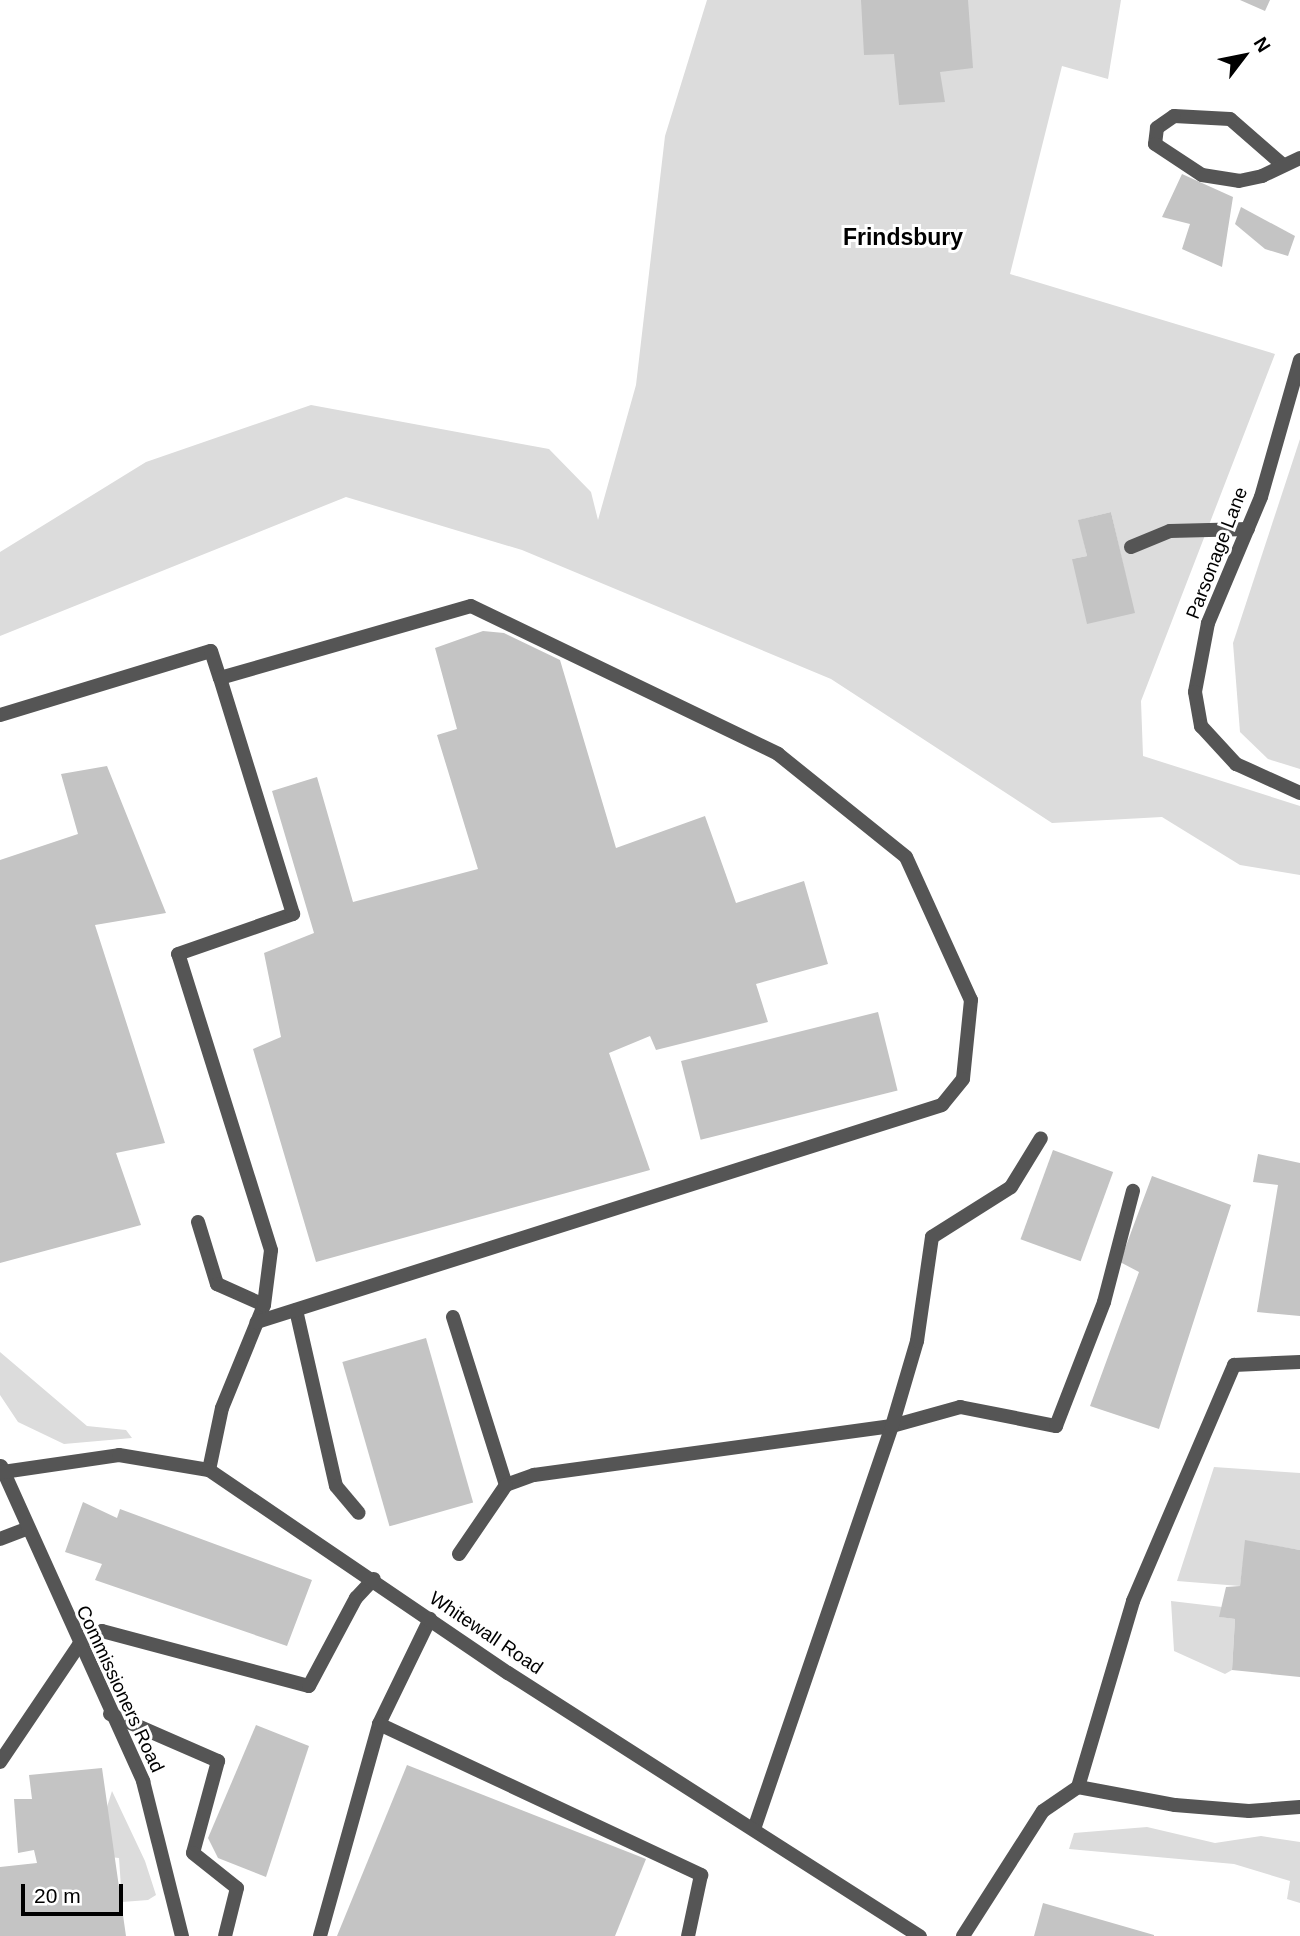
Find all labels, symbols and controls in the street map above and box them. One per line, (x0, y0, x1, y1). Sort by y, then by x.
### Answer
north arrow (1209, 21, 1279, 91)
text: N (1250, 33, 1275, 56)
district label: Frindsbury (843, 223, 963, 251)
street label: Parsonage Lane (1181, 484, 1253, 622)
street label: Whitewall Road (425, 1587, 547, 1679)
street label: Commissioners Road (71, 1602, 169, 1776)
scale bar (24, 1870, 126, 1914)
text: 20 m (34, 1884, 81, 1907)

